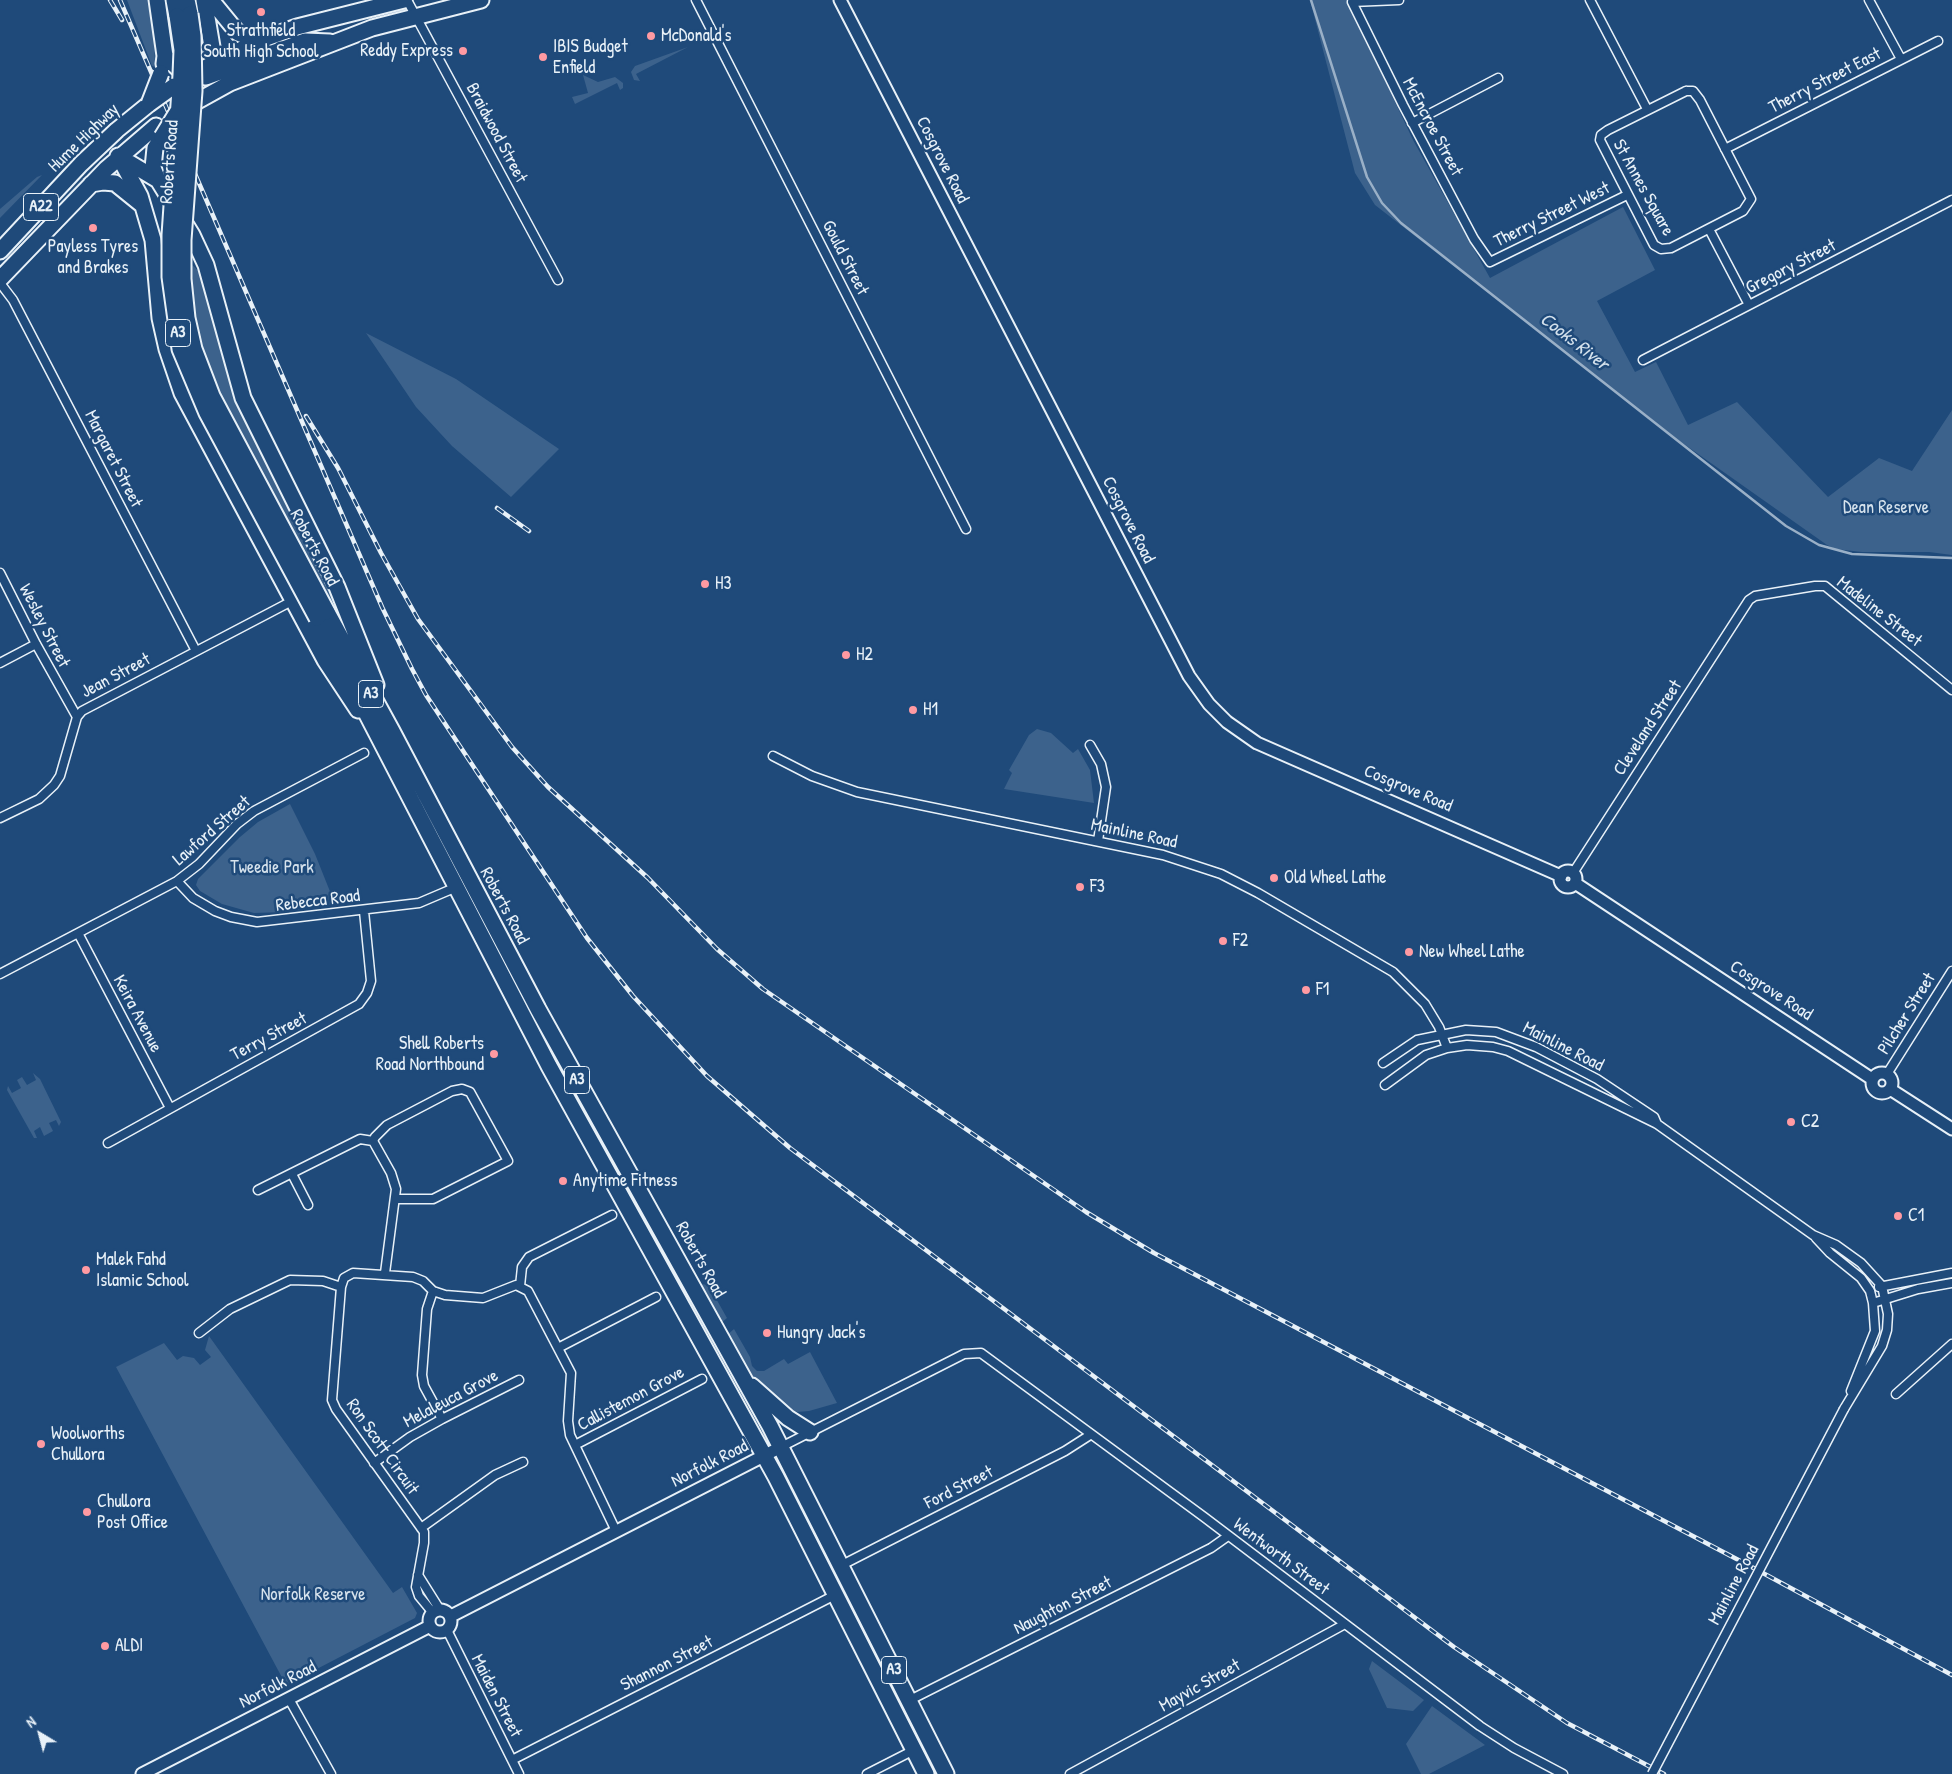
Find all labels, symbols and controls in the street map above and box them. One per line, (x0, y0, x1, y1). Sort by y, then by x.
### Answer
marker: Strathfield South High School (255, 6, 267, 18)
place label: Strathfield South High School (204, 20, 318, 62)
place label: McDonald's (661, 25, 731, 47)
marker: McDonald's (645, 30, 657, 42)
place label: IBIS Budget Enfield (553, 36, 628, 78)
place label: Reddy Express (360, 40, 453, 62)
street label: Therry Street East (1765, 43, 1885, 119)
marker: Reddy Express (457, 45, 469, 57)
marker: IBIS Budget Enfield (537, 51, 549, 63)
street label: McEncroe Street (1397, 74, 1467, 180)
street label: Braidwood Street (461, 79, 531, 187)
street label: Hume Highway (44, 99, 124, 177)
street label: Cosgrove Road (911, 113, 973, 207)
street label: Roberts Road (156, 119, 184, 205)
street label: St Annes Square (1608, 136, 1678, 240)
street label: Therry Street West (1491, 178, 1613, 252)
road number: A22 (23, 193, 58, 220)
street label: Gould Street (817, 217, 873, 299)
marker: Payless Tyres and Brakes (87, 222, 99, 234)
street label: Gregory Street (1742, 235, 1840, 299)
place label: Payless Tyres and Brakes (48, 236, 138, 278)
water label: Cooks River (1535, 308, 1613, 376)
road number: A3 (166, 319, 190, 346)
street label: Margaret Street (79, 407, 147, 511)
street label: Cosgrove Road (1097, 473, 1159, 567)
park label: Dean Reserve (1843, 497, 1929, 519)
street label: Roberts Road (285, 506, 343, 590)
street label: Madeline Street (1832, 572, 1926, 652)
place label: H3 (715, 573, 731, 595)
marker: H3 (699, 578, 711, 590)
street label: Wesley Street (14, 581, 74, 671)
place label: H2 (856, 644, 873, 666)
street label: Jean Street (78, 649, 154, 703)
marker: H2 (840, 649, 852, 661)
street label: Cleveland Street (1609, 676, 1687, 780)
road number: A3 (358, 681, 384, 708)
place label: H1 (923, 699, 938, 721)
marker: H1 (907, 704, 919, 716)
street label: Cosgrove Road (1360, 761, 1456, 817)
street label: Lawford Street (169, 791, 255, 871)
street label: Mainline Road (1089, 814, 1179, 854)
park label: Tweedie Park (230, 857, 314, 879)
street label: Roberts Road (475, 864, 533, 948)
place label: Old Wheel Lathe (1284, 867, 1387, 889)
marker: Old Wheel Lathe (1268, 872, 1280, 884)
place label: F3 (1090, 876, 1105, 898)
marker: F3 (1074, 881, 1086, 893)
street label: Rebecca Road (275, 885, 361, 917)
place label: F2 (1233, 930, 1248, 952)
marker: F2 (1217, 935, 1229, 947)
place label: New Wheel Lathe (1419, 941, 1525, 963)
marker: New Wheel Lathe (1403, 946, 1415, 958)
street label: Cosgrove Road (1726, 956, 1816, 1026)
street label: Pilcher Street (1873, 969, 1941, 1059)
street label: Keira Avenue (108, 972, 166, 1056)
place label: F1 (1316, 979, 1329, 1001)
marker: F1 (1300, 984, 1312, 996)
street label: Terry Street (227, 1008, 311, 1066)
street label: Mainline Road (1519, 1017, 1607, 1077)
place label: Shell Roberts Road Northbound (376, 1033, 484, 1076)
marker: Shell Roberts Road Northbound (488, 1048, 500, 1060)
road number: A3 (564, 1066, 590, 1094)
place label: C2 (1801, 1111, 1819, 1133)
marker: C2 (1785, 1116, 1797, 1128)
place label: Anytime Fitness (573, 1170, 677, 1192)
marker: Anytime Fitness (557, 1175, 569, 1187)
place label: C1 (1908, 1205, 1924, 1227)
marker: C1 (1892, 1210, 1904, 1222)
street label: Roberts Road (670, 1218, 730, 1302)
place label: Malek Fahd Islamic School (96, 1249, 189, 1292)
marker: Malek Fahd Islamic School (80, 1264, 92, 1276)
place label: Hungry Jack's (777, 1322, 866, 1344)
marker: Hungry Jack's (761, 1327, 773, 1339)
street label: Callistemon Grove (574, 1362, 688, 1436)
street label: Melaleuca Grove (400, 1365, 502, 1433)
street label: Ron Scott Circuit (341, 1395, 423, 1499)
place label: Woolworths Chullora (51, 1423, 125, 1466)
street label: Norfolk Road (668, 1435, 752, 1493)
marker: Woolworths Chullora (35, 1438, 47, 1450)
street label: Ford Street (921, 1462, 997, 1514)
place label: Chullora Post Office (97, 1491, 168, 1534)
marker: Chullora Post Office (81, 1506, 93, 1518)
street label: Wentworth Street (1229, 1514, 1333, 1600)
street label: Mainline Road (1704, 1541, 1764, 1629)
street label: Naughton Street (1010, 1572, 1116, 1640)
park label: Norfolk Reserve (261, 1584, 365, 1606)
street label: Shannon Street (617, 1632, 717, 1696)
place label: ALDI (115, 1635, 143, 1657)
marker: ALDI (99, 1640, 111, 1652)
street label: Maiden Street (466, 1651, 526, 1741)
street label: Mayvic Street (1156, 1655, 1244, 1717)
street label: Norfolk Road (236, 1656, 320, 1714)
road number: A3 (882, 1656, 906, 1684)
north arrow (15, 1709, 65, 1759)
text: N (22, 1712, 39, 1731)

